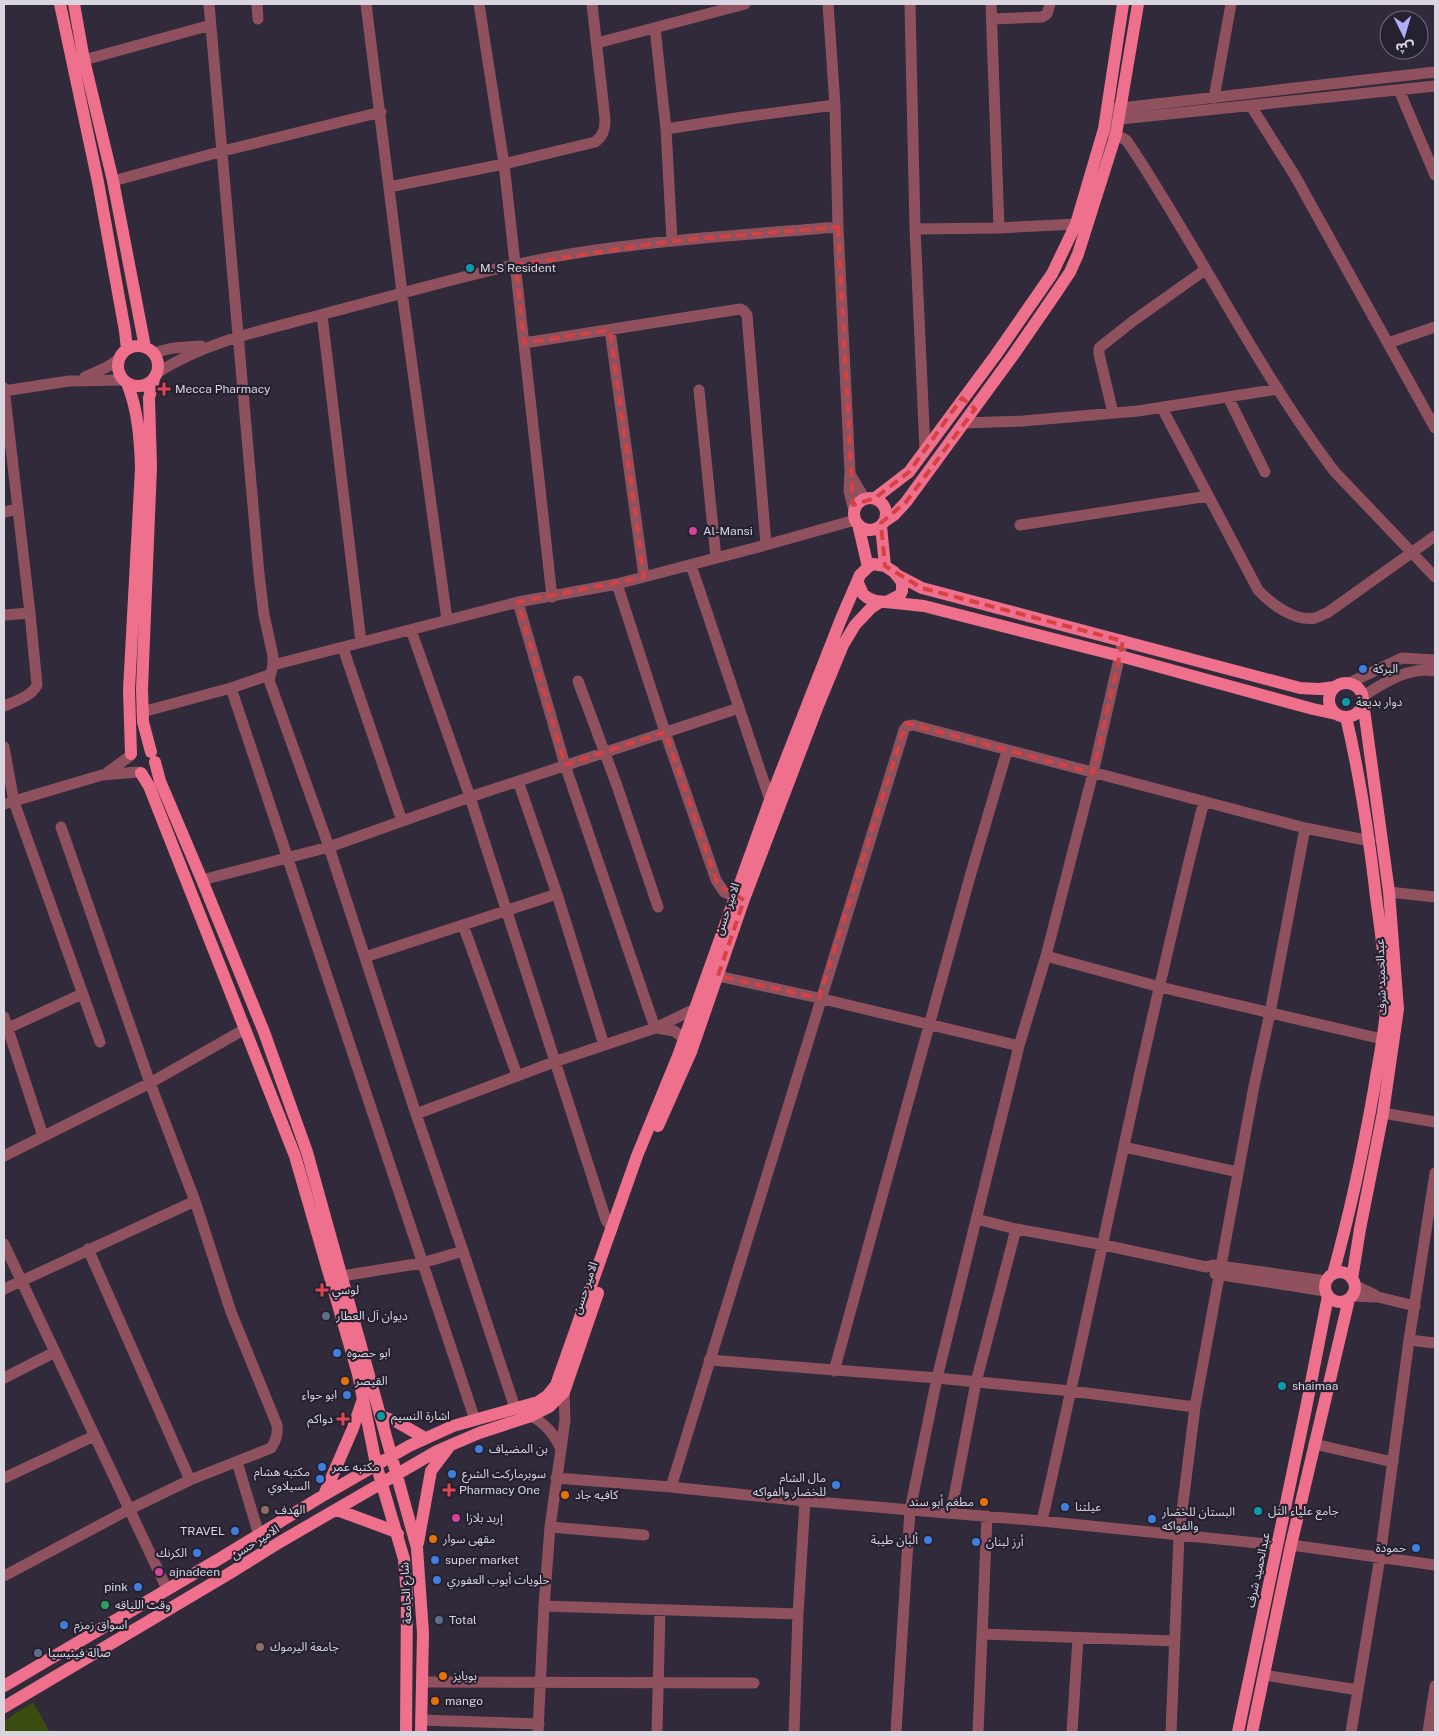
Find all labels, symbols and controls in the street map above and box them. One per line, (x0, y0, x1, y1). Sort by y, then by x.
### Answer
north arrow (1379, 10, 1429, 60)
text: ش (1395, 39, 1415, 57)
place label: M. S Resident (480, 261, 556, 275)
marker: M. S Resident (464, 262, 476, 274)
marker: Mecca Pharmacy (157, 382, 171, 396)
place label: Mecca Pharmacy (175, 382, 271, 396)
place label: Al-Mansi (703, 524, 753, 538)
marker: Al-Mansi (687, 525, 699, 537)
place label: البركة (1373, 662, 1398, 676)
marker: البركة (1357, 663, 1369, 675)
place label: دوار بديعة (1356, 695, 1403, 709)
marker: دوار بديعة (1340, 696, 1352, 708)
street label: الامير حسن (712, 881, 743, 937)
street label: عبدالحميد شرف (1373, 939, 1389, 1015)
street label: الامير حسن (570, 1260, 601, 1316)
place label: لوسي (332, 1283, 359, 1300)
marker: لوسي (316, 1284, 328, 1296)
place label: ديوان آل العطار (335, 1309, 408, 1323)
marker: ديوان آل العطار (320, 1310, 332, 1322)
place label: ابو حصوه (347, 1346, 391, 1360)
marker: ابو حصوه (331, 1347, 343, 1359)
place label: القيصر (354, 1374, 388, 1388)
marker: القيصر (339, 1375, 351, 1387)
place label: shaimaa (1292, 1379, 1338, 1393)
marker: shaimaa (1276, 1380, 1288, 1392)
place label: ابو حواء (302, 1388, 337, 1402)
marker: ابو حواء (341, 1389, 353, 1401)
place label: اشارة النسيم (391, 1409, 450, 1425)
marker: اشارة النسيم (375, 1410, 387, 1422)
place label: دواكم (307, 1412, 333, 1428)
marker: دواكم (337, 1413, 349, 1425)
place label: بن المضياف (489, 1442, 548, 1456)
marker: بن المضياف (473, 1443, 485, 1455)
place label: مكتبه عمر (331, 1460, 379, 1474)
marker: مكتبه عمر (316, 1461, 328, 1473)
place label: مكتبه هشام السيلاوي (254, 1465, 310, 1496)
place label: سوبرماركت الشرع (462, 1467, 546, 1483)
marker: سوبرماركت الشرع (446, 1468, 458, 1480)
place label: مال الشام للخضار والفواكه (753, 1471, 826, 1499)
marker: مكتبه هشام السيلاوي (314, 1473, 326, 1485)
marker: مال الشام للخضار والفواكه (830, 1479, 842, 1491)
place label: Pharmacy One (459, 1483, 540, 1497)
marker: Pharmacy One (443, 1484, 455, 1496)
place label: كافيه جاد (575, 1488, 619, 1502)
marker: كافيه جاد (559, 1489, 571, 1501)
place label: مطغم أبو سند (909, 1494, 974, 1511)
marker: مطغم أبو سند (978, 1496, 990, 1508)
place label: عيلتنا (1075, 1500, 1101, 1514)
marker: عيلتنا (1059, 1501, 1071, 1513)
place label: الهدف (275, 1503, 305, 1517)
marker: الهدف (259, 1504, 271, 1516)
place label: جامع علياء التل (1268, 1504, 1339, 1520)
place label: البستان للخضار والفواكه (1161, 1505, 1235, 1533)
marker: جامع علياء التل (1252, 1505, 1264, 1517)
place label: إربد بلازا (466, 1511, 503, 1526)
marker: إربد بلازا (450, 1512, 462, 1524)
marker: البستان للخضار والفواكه (1146, 1513, 1158, 1525)
street label: الامير حسن (228, 1522, 282, 1562)
place label: TRAVEL (180, 1524, 225, 1538)
marker: TRAVEL (229, 1525, 241, 1537)
street label: عبدالحميد شرف (1243, 1531, 1273, 1609)
place label: مقهى سوار (442, 1532, 495, 1546)
place label: ألبان طيبة (871, 1532, 918, 1547)
marker: مقهى سوار (427, 1533, 439, 1545)
marker: ألبان طيبة (922, 1534, 934, 1546)
place label: أرز لبنان (986, 1534, 1024, 1549)
marker: أرز لبنان (970, 1536, 982, 1548)
place label: حمودة (1376, 1541, 1406, 1555)
marker: حمودة (1410, 1542, 1422, 1554)
place label: الكرنك (156, 1546, 187, 1560)
marker: الكرنك (191, 1547, 203, 1559)
place label: super market (445, 1553, 519, 1567)
marker: super market (429, 1554, 441, 1566)
street label: شارع الجامعة (397, 1562, 417, 1624)
place label: ajnadeen (169, 1565, 220, 1579)
marker: ajnadeen (153, 1566, 165, 1578)
place label: حلويات أيوب العفوري (447, 1572, 550, 1590)
marker: حلويات أيوب العفوري (431, 1574, 443, 1586)
place label: pink (104, 1580, 128, 1594)
marker: pink (132, 1581, 144, 1593)
place label: وقت اللياقه (115, 1598, 171, 1612)
marker: وقت اللياقه (99, 1599, 111, 1611)
place label: Total (449, 1613, 477, 1627)
marker: Total (433, 1614, 445, 1626)
place label: اسواق زمزم (74, 1618, 127, 1634)
marker: اسواق زمزم (58, 1619, 70, 1631)
place label: جامعة اليرموك (270, 1640, 339, 1654)
marker: جامعة اليرموك (254, 1641, 266, 1653)
place label: صالة فينيسيا (48, 1646, 111, 1660)
marker: صالة فينيسيا (32, 1647, 44, 1659)
place label: بوبايز (452, 1669, 477, 1683)
marker: بوبايز (437, 1670, 449, 1682)
place label: mango (445, 1694, 483, 1708)
marker: mango (429, 1695, 441, 1707)

